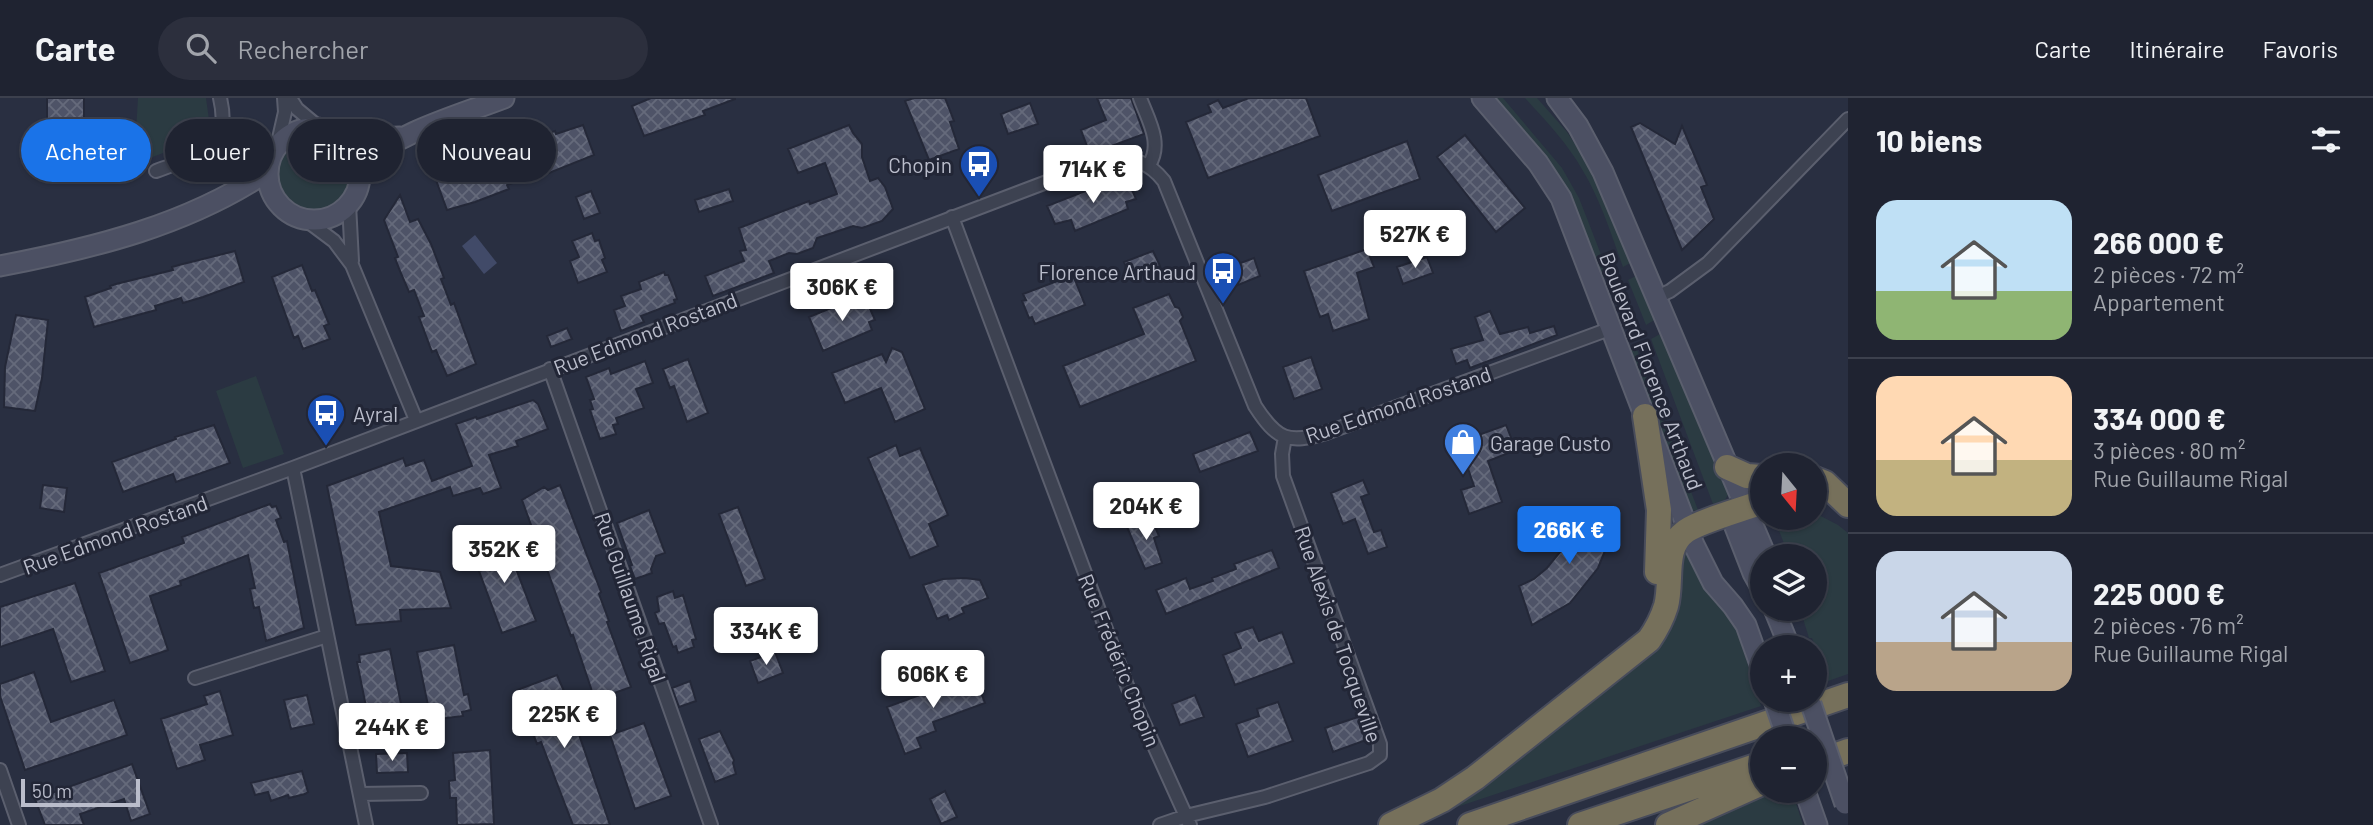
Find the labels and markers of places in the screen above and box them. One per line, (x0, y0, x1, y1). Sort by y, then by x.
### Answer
bus stop icon: Chopin (958, 143, 1000, 198)
pin: 714K € (1036, 146, 1150, 205)
place label: Chopin (888, 152, 952, 177)
pin: 527K € (1358, 211, 1472, 270)
bus stop icon: Florence Arthaud (1202, 250, 1244, 305)
place label: Florence Arthaud (1039, 259, 1196, 284)
pin: 306K € (785, 264, 899, 323)
bus stop icon: Ayral (305, 392, 347, 447)
place label: Ayral (353, 401, 398, 426)
shop icon: Garage Custo (1442, 421, 1484, 476)
place label: Garage Custo (1490, 430, 1611, 455)
pin: 204K € (1089, 482, 1203, 542)
pin: 266K € (1512, 506, 1626, 566)
pin: 352K € (447, 526, 561, 585)
pin: 334K € (709, 608, 823, 667)
pin: 606K € (876, 650, 990, 710)
pin: 225K € (507, 690, 621, 750)
pin: 244K € (335, 704, 449, 763)

